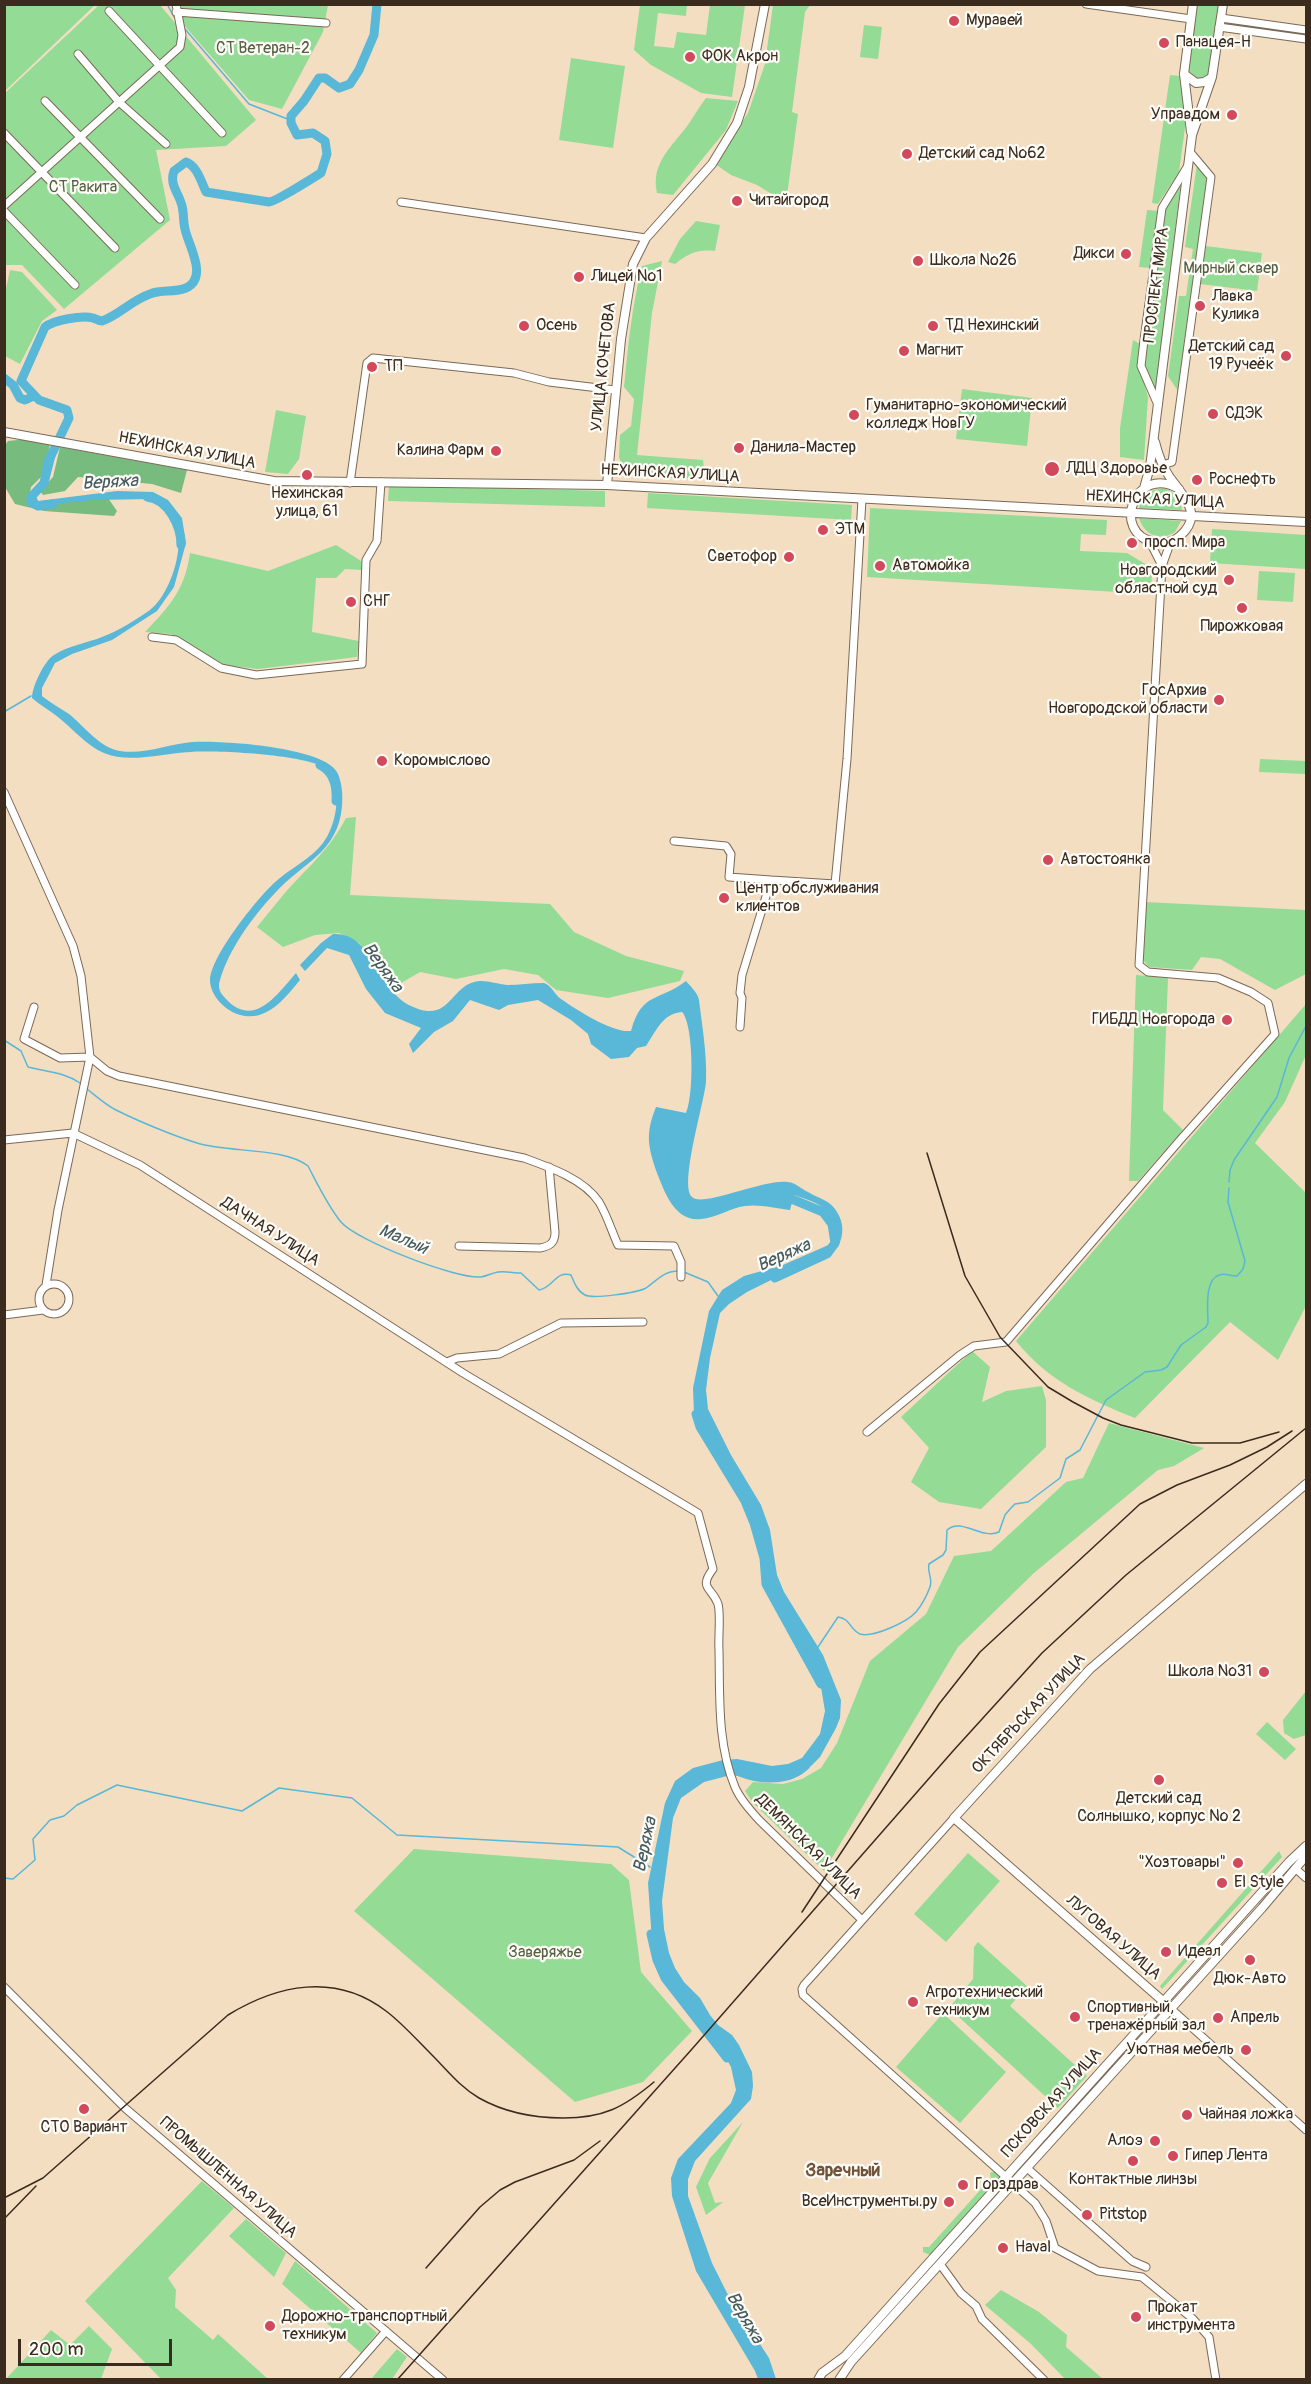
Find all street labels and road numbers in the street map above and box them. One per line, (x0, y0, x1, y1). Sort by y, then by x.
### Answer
street label: ПРОСПЕКТ МИРА (1140, 226, 1174, 344)
street label: УЛИЦА КОЧЕТОВА (588, 301, 620, 433)
street label: НЕХИНСКАЯ УЛИЦА (117, 428, 257, 474)
street label: НЕХИНСКАЯ УЛИЦА (600, 461, 740, 487)
street label: НЕХИНСКАЯ УЛИЦА (1085, 487, 1225, 513)
street label: ДАЧНАЯ УЛИЦА (217, 1193, 323, 1271)
street label: ОКТЯБРЬСКАЯ УЛИЦА (968, 1650, 1090, 1778)
street label: ДЕМЯНСКАЯ УЛИЦА (751, 1790, 865, 1904)
street label: ЛУГОВАЯ УЛИЦА (1062, 1891, 1164, 1985)
street label: ПСКОВСКАЯ УЛИЦА (998, 2044, 1106, 2162)
street label: ПРОМЫШЛЕННАЯ УЛИЦА (155, 2113, 301, 2243)

